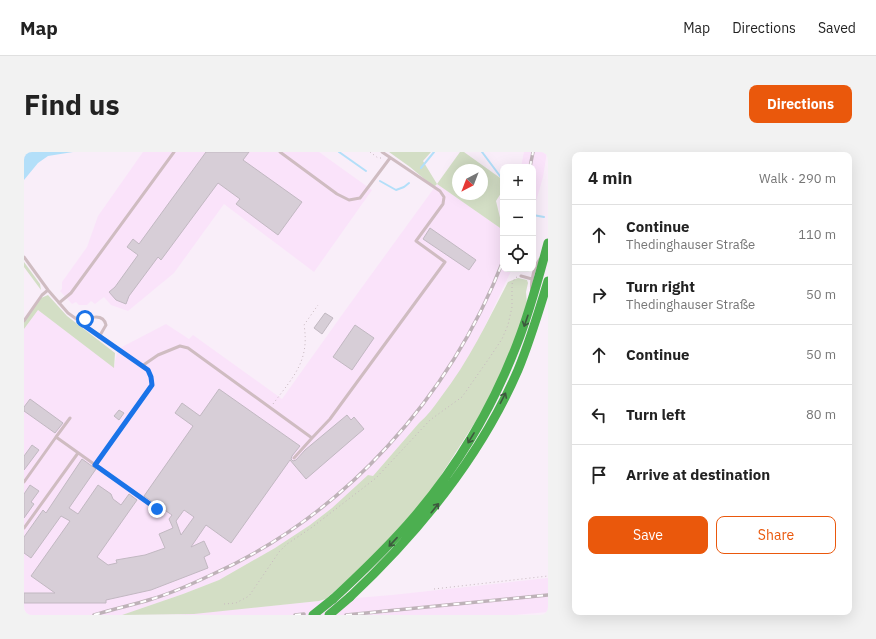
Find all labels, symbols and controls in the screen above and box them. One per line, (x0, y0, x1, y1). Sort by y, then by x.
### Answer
text: Map (20, 16, 58, 40)
text: Map (683, 19, 710, 37)
text: Directions (732, 19, 796, 37)
text: Saved (818, 19, 856, 37)
button: Directions (749, 85, 852, 123)
text: Find us (24, 86, 120, 123)
north arrow (452, 164, 488, 200)
map controls (500, 164, 536, 272)
button: + (500, 164, 536, 200)
text: 4 min (588, 167, 632, 189)
text: Walk · 290 m (759, 170, 836, 187)
button: − (500, 200, 536, 236)
text: Continue (626, 217, 690, 236)
icon: ahead (588, 224, 610, 246)
text: 110 m (798, 226, 836, 243)
button: locate (500, 236, 536, 272)
text: Thedinghauser Straße (626, 236, 755, 253)
text: Turn right (626, 277, 695, 296)
icon: right (588, 284, 610, 306)
text: 50 m (806, 286, 836, 303)
text: Thedinghauser Straße (626, 296, 755, 313)
route start (76, 310, 94, 328)
one-way arrow (522, 314, 530, 326)
icon: ahead (588, 344, 610, 366)
text: Continue (626, 345, 690, 364)
text: 50 m (806, 346, 836, 363)
one-way arrow (500, 392, 508, 404)
icon: left (588, 404, 610, 426)
text: Turn left (626, 405, 686, 424)
text: 80 m (806, 406, 836, 423)
one-way arrow (467, 432, 475, 443)
icon: arrive (588, 464, 610, 486)
text: Arrive at destination (626, 465, 770, 484)
route end (148, 500, 166, 518)
one-way arrow (430, 503, 439, 514)
button: Save (588, 516, 708, 554)
button: Share (716, 516, 836, 554)
one-way arrow (388, 537, 398, 547)

